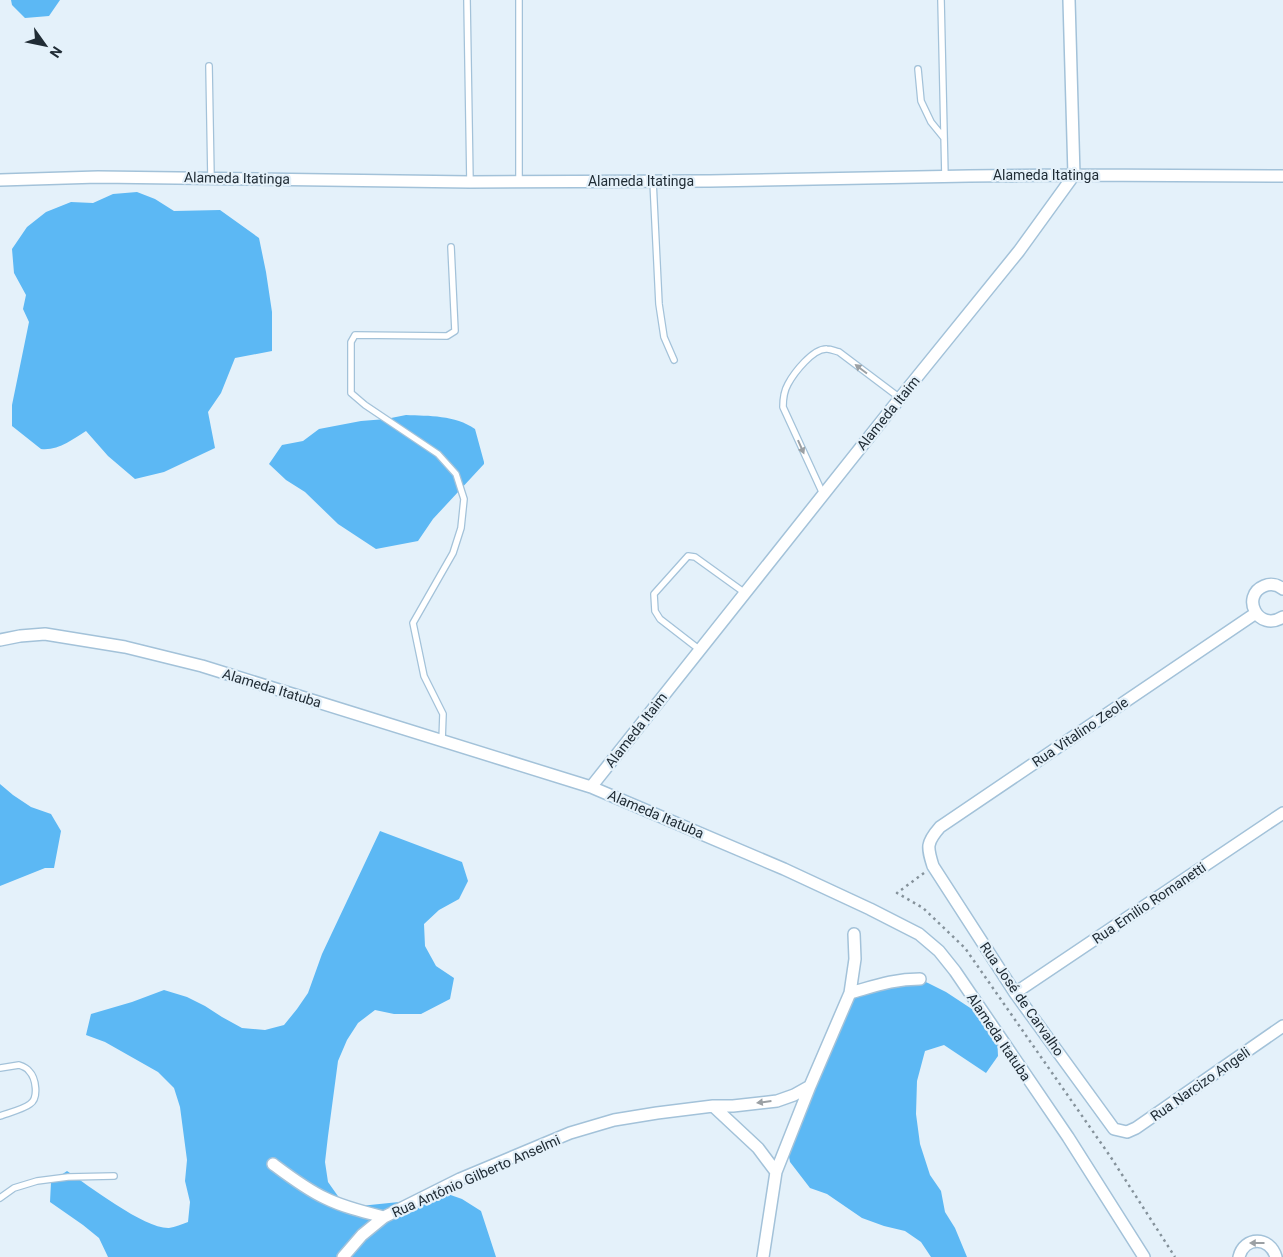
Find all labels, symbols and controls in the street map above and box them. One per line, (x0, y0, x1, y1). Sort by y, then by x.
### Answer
north arrow (20, 20, 70, 70)
text: N (46, 44, 65, 61)
street label: Alameda Itatinga (993, 167, 1099, 183)
street label: Alameda Itatinga (184, 169, 290, 187)
street label: Alameda Itatinga (588, 173, 694, 189)
one-way arrow (855, 363, 868, 374)
street label: Alameda Itaim (853, 373, 923, 453)
one-way arrow (797, 440, 805, 454)
street label: Alameda Itatuba (221, 665, 323, 711)
street label: Alameda Itaim (602, 689, 670, 771)
street label: Rua Vitalino Zeole (1029, 694, 1131, 770)
street label: Alameda Itatuba (606, 787, 706, 841)
street label: Rua Emilio Romanetti (1089, 859, 1209, 947)
street label: Rua José de Carvalho (977, 939, 1067, 1059)
street label: Alameda Itatuba (964, 990, 1034, 1084)
street label: Rua Narcizo Angeli (1147, 1044, 1253, 1124)
one-way arrow (756, 1098, 772, 1106)
street label: Rua Antônio Gilberto Anselmi (389, 1132, 563, 1220)
one-way arrow (1249, 1239, 1265, 1247)

